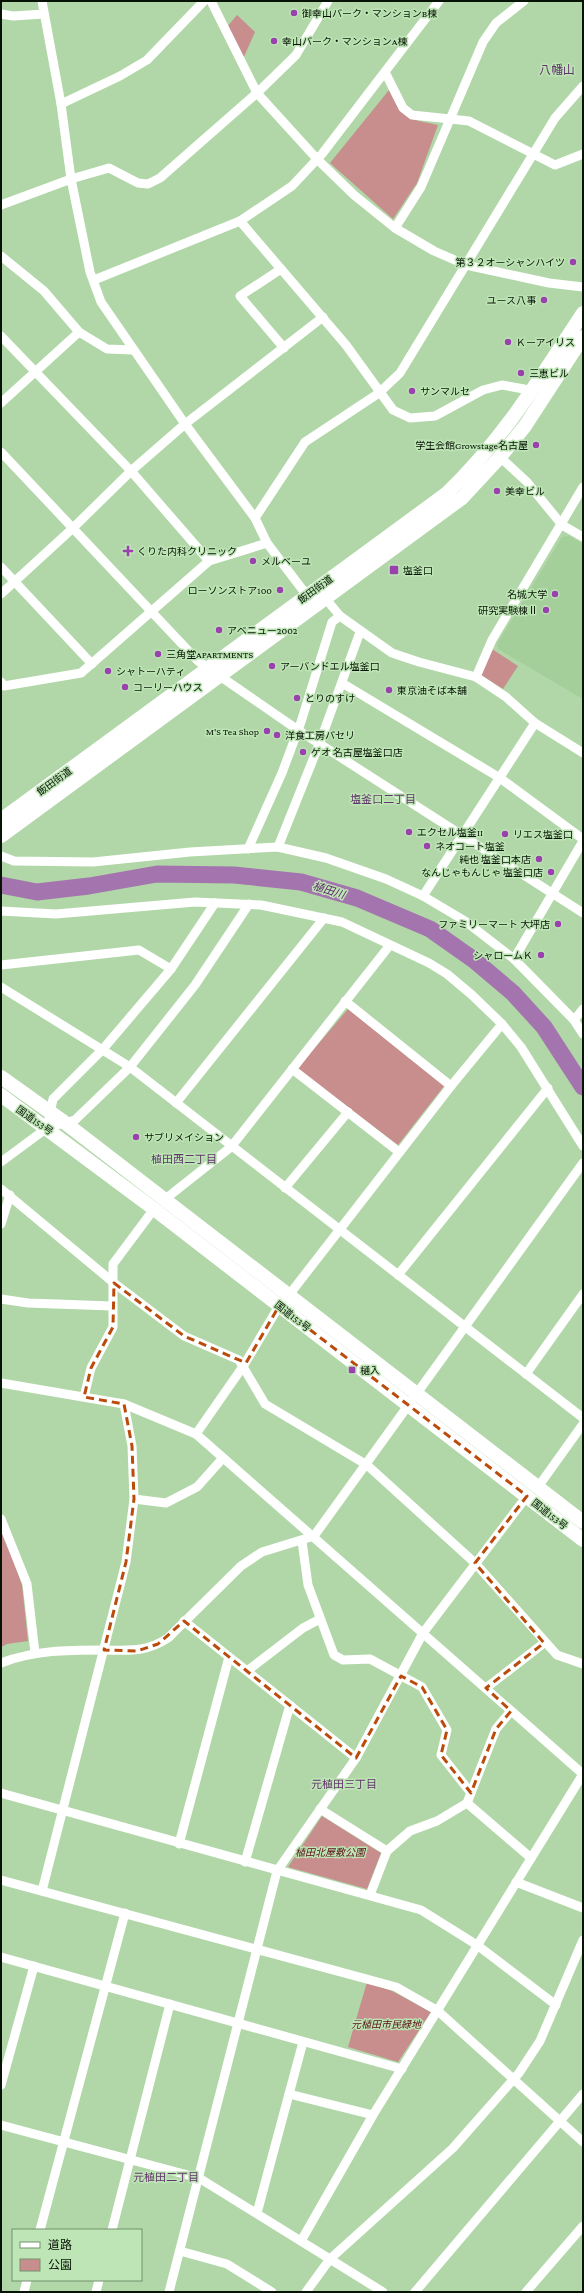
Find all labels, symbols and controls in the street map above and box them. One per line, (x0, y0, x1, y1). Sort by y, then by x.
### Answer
marker: 御幸山パーク・マンションB棟 (289, 8, 299, 18)
place label: 御幸山パーク・マンションB棟 (302, 8, 437, 19)
marker: 幸山パーク・マンションA棟 (269, 36, 279, 46)
place label: 幸山パーク・マンションA棟 (282, 36, 407, 47)
district label: 八幡山 (539, 63, 575, 77)
place label: 第３２オーシャンハイツ (455, 257, 565, 268)
marker: 第３２オーシャンハイツ (568, 257, 578, 267)
place label: ユース八事 (487, 295, 536, 306)
marker: ユース八事 (539, 295, 549, 305)
marker: Ｋーアイリス (503, 337, 513, 347)
place label: Ｋーアイリス (516, 337, 575, 348)
marker: 三恵ビル (516, 368, 526, 378)
place label: 三恵ビル (529, 368, 569, 379)
marker: サンマルセ (407, 386, 417, 396)
place label: サンマルセ (420, 386, 470, 397)
place label: 学生会館Growstage名古屋 (415, 440, 528, 451)
marker: 学生会館Growstage名古屋 (531, 440, 541, 450)
marker: 美幸ビル (492, 486, 502, 496)
place label: 美幸ビル (505, 486, 545, 497)
marker: くりた内科クリニック (122, 545, 134, 557)
place label: くりた内科クリニック (137, 546, 237, 557)
marker: メルベーユ (248, 556, 258, 566)
place label: メルベーユ (261, 556, 311, 567)
marker: 塩釜口 (388, 564, 400, 576)
place label: 塩釜口 (403, 565, 433, 576)
street label: 飯田街道 (296, 573, 335, 606)
place label: ローソンストア100 (188, 585, 272, 596)
marker: ローソンストア100 (275, 585, 285, 595)
place label: 名城大学 (507, 589, 547, 600)
marker: 名城大学 (550, 589, 560, 599)
place label: 研究実験棟Ⅱ (478, 605, 538, 616)
marker: 研究実験棟Ⅱ (541, 605, 551, 615)
marker: アベニュー2002 (214, 625, 224, 635)
place label: アベニュー2002 (227, 625, 298, 636)
marker: 三角堂APARTMENTS (153, 649, 163, 659)
place label: 三角堂APARTMENTS (166, 649, 254, 660)
marker: アーバンドエル塩釜口 (267, 661, 277, 671)
place label: アーバンドエル塩釜口 (280, 661, 380, 672)
marker: シャトーハティ (103, 666, 113, 676)
place label: シャトーハティ (116, 666, 185, 677)
marker: コーリーハウス (120, 682, 130, 692)
place label: コーリーハウス (133, 682, 203, 693)
marker: 東京油そば本舗 (384, 685, 394, 695)
place label: 東京油そば本舗 (397, 685, 467, 696)
marker: とりのすけ (292, 693, 302, 703)
place label: とりのすけ (305, 693, 355, 704)
place label: M'S Tea Shop (206, 726, 259, 737)
marker: M'S Tea Shop (262, 726, 272, 736)
marker: 洋食工房パセリ (272, 730, 282, 740)
place label: 洋食工房パセリ (285, 730, 355, 741)
marker: ゲオ 名古屋塩釜口店 (298, 747, 308, 757)
place label: ゲオ 名古屋塩釜口店 (311, 747, 403, 758)
street label: 飯田街道 (35, 765, 74, 798)
district label: 塩釜口二丁目 (350, 793, 416, 805)
marker: エクセル塩釜II (404, 827, 414, 837)
place label: エクセル塩釜II (417, 827, 483, 838)
marker: リエス塩釜口 (500, 829, 510, 839)
place label: リエス塩釜口 (513, 829, 573, 840)
marker: ネオコート塩釜 (422, 841, 432, 851)
place label: ネオコート塩釜 (435, 841, 505, 852)
place label: 純也 塩釜口本店 (459, 854, 531, 865)
marker: 純也 塩釜口本店 (534, 854, 544, 864)
place label: なんじゃもんじゃ 塩釜口店 (421, 867, 543, 878)
marker: なんじゃもんじゃ 塩釜口店 (546, 867, 556, 877)
water label: 植田川 (311, 879, 347, 901)
place label: ファミリーマート 大坪店 (438, 919, 550, 930)
marker: ファミリーマート 大坪店 (553, 919, 563, 929)
place label: シャロームＫ (473, 950, 533, 961)
marker: シャロームＫ (536, 950, 546, 960)
street label: 国道153号 (14, 1104, 55, 1137)
marker: サブリメイション (131, 1132, 141, 1142)
place label: サブリメイション (144, 1132, 224, 1143)
district label: 植田西二丁目 (151, 1153, 217, 1165)
street label: 国道153号 (273, 1299, 313, 1334)
marker: 樋入 (347, 1365, 357, 1375)
place label: 樋入 (360, 1365, 380, 1376)
street label: 国道153号 (530, 1497, 570, 1532)
district label: 元植田三丁目 (311, 1778, 377, 1790)
park label: 植田北屋敷公園 (295, 1847, 367, 1858)
park label: 元植田市民緑地 (351, 2019, 422, 2030)
district label: 元植田二丁目 (133, 2171, 199, 2183)
legend (12, 2229, 142, 2281)
text: 道路 (48, 2238, 72, 2252)
text: 公園 (48, 2258, 72, 2272)

